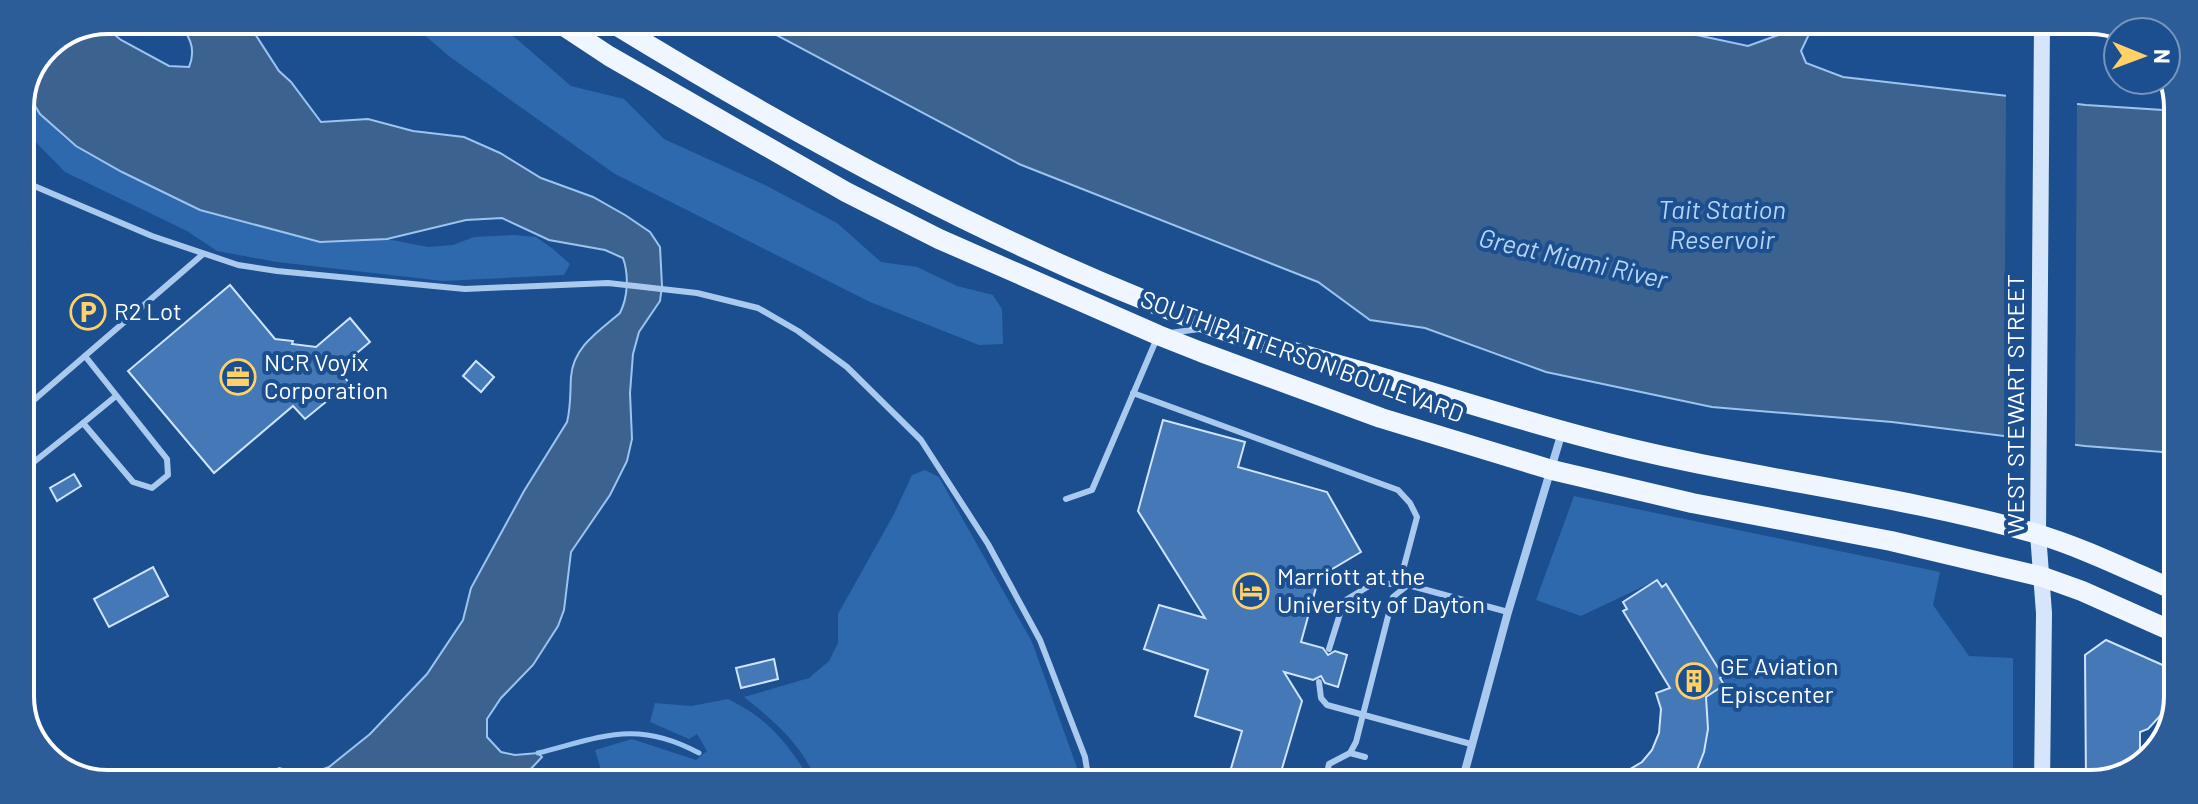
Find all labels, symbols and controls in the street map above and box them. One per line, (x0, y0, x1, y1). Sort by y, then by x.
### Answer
north arrow (2102, 16, 2182, 96)
text: N (2150, 49, 2176, 64)
water label: Tait Station Reservoir (1658, 193, 1786, 254)
water label: Great Miami River (1476, 221, 1671, 294)
street label: WEST STEWART STREET (2000, 274, 2029, 534)
street label: SOUTH PATTERSON BOULEVARD (1137, 284, 1468, 428)
parking icon: R2 Lot (69, 293, 107, 331)
place label: R2 Lot (114, 296, 182, 325)
place label: NCR Voyix Corporation (264, 347, 388, 404)
office icon: NCR Voyix Corporation (219, 358, 257, 396)
place label: Marriott at the University of Dayton (1277, 561, 1485, 618)
hotel icon: Marriott at the University of Dayton (1232, 572, 1270, 610)
place label: GE Aviation Episcenter (1720, 651, 1839, 708)
building icon: GE Aviation Episcenter (1675, 662, 1713, 700)

